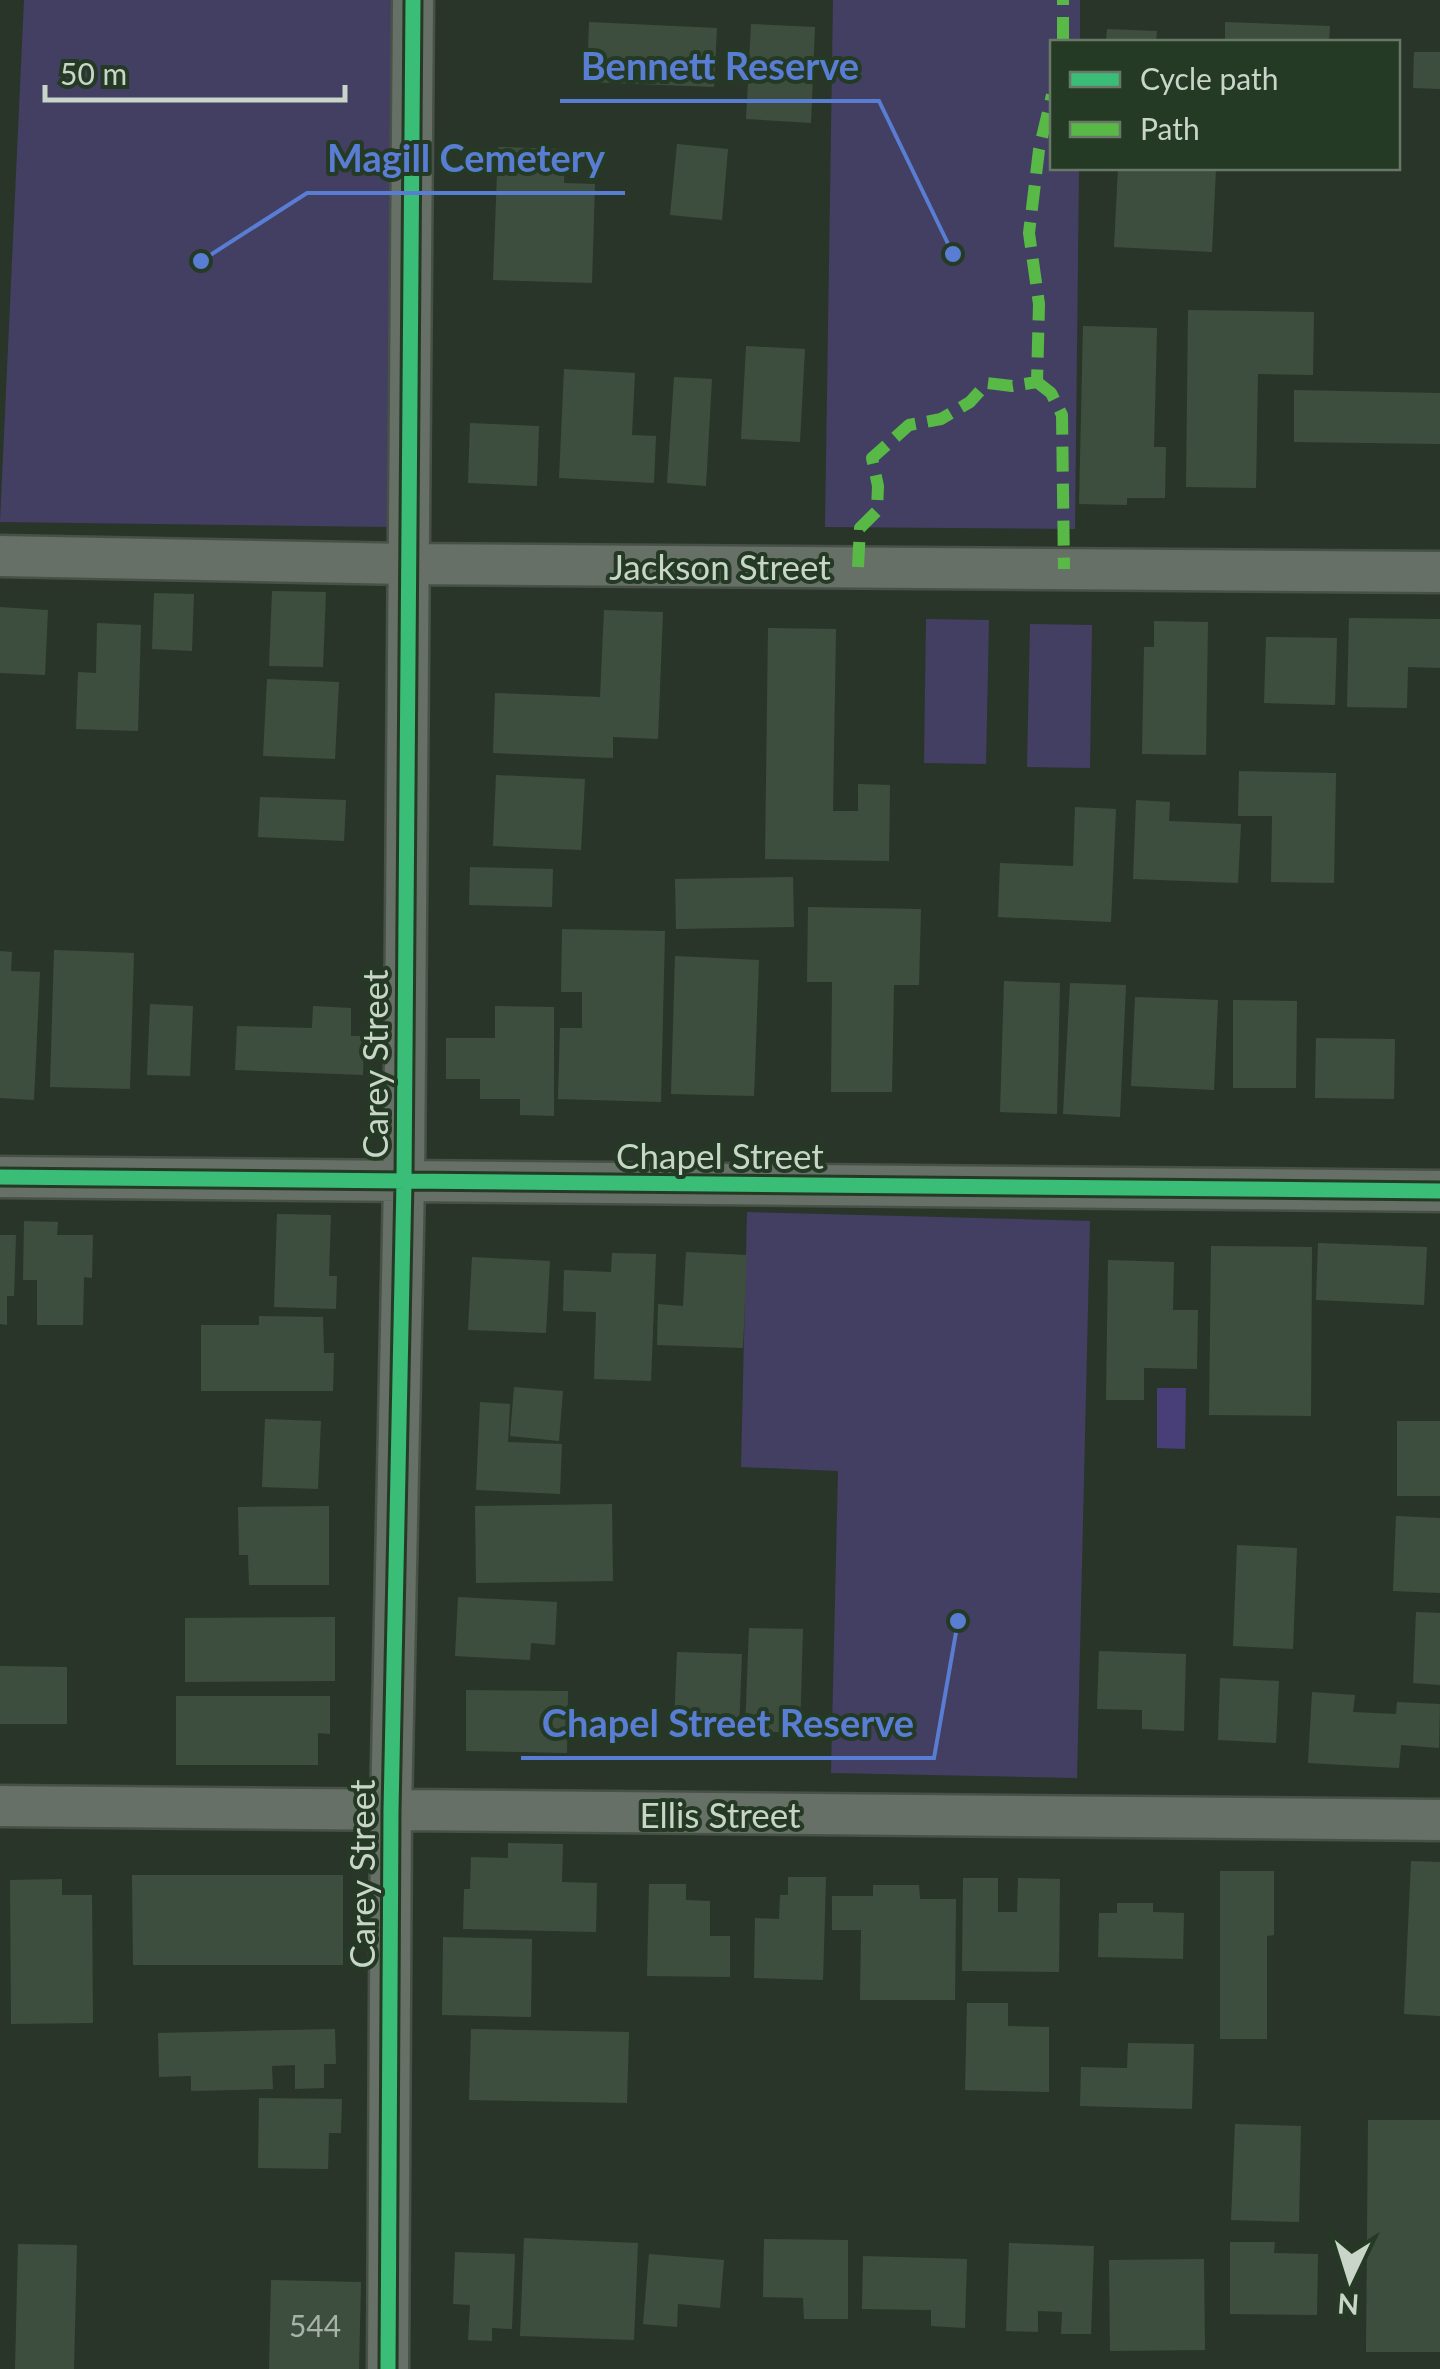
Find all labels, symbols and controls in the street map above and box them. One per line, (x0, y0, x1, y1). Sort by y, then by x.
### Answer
callout: Bennett Reserve (560, 33, 879, 101)
scale bar (45, 40, 345, 102)
legend (1050, 40, 1400, 170)
text: Bennett Reserve (581, 42, 859, 88)
text: 50 m (60, 55, 127, 91)
text: Cycle path (1140, 60, 1279, 96)
text: Path (1140, 110, 1200, 146)
callout: Magill Cemetery (307, 125, 625, 193)
text: Magill Cemetery (327, 134, 606, 180)
street label: Jackson Street (609, 545, 831, 587)
street label: Carey Street (353, 969, 395, 1159)
street label: Chapel Street (616, 1134, 824, 1176)
callout: Chapel Street Reserve (521, 1690, 934, 1758)
text: Chapel Street Reserve (542, 1699, 914, 1745)
street label: Carey Street (340, 1779, 382, 1969)
street label: Ellis Street (639, 1793, 801, 1835)
north arrow (1300, 2229, 1400, 2329)
text: N (1336, 2287, 1360, 2323)
house number: 544 (289, 2307, 341, 2343)

